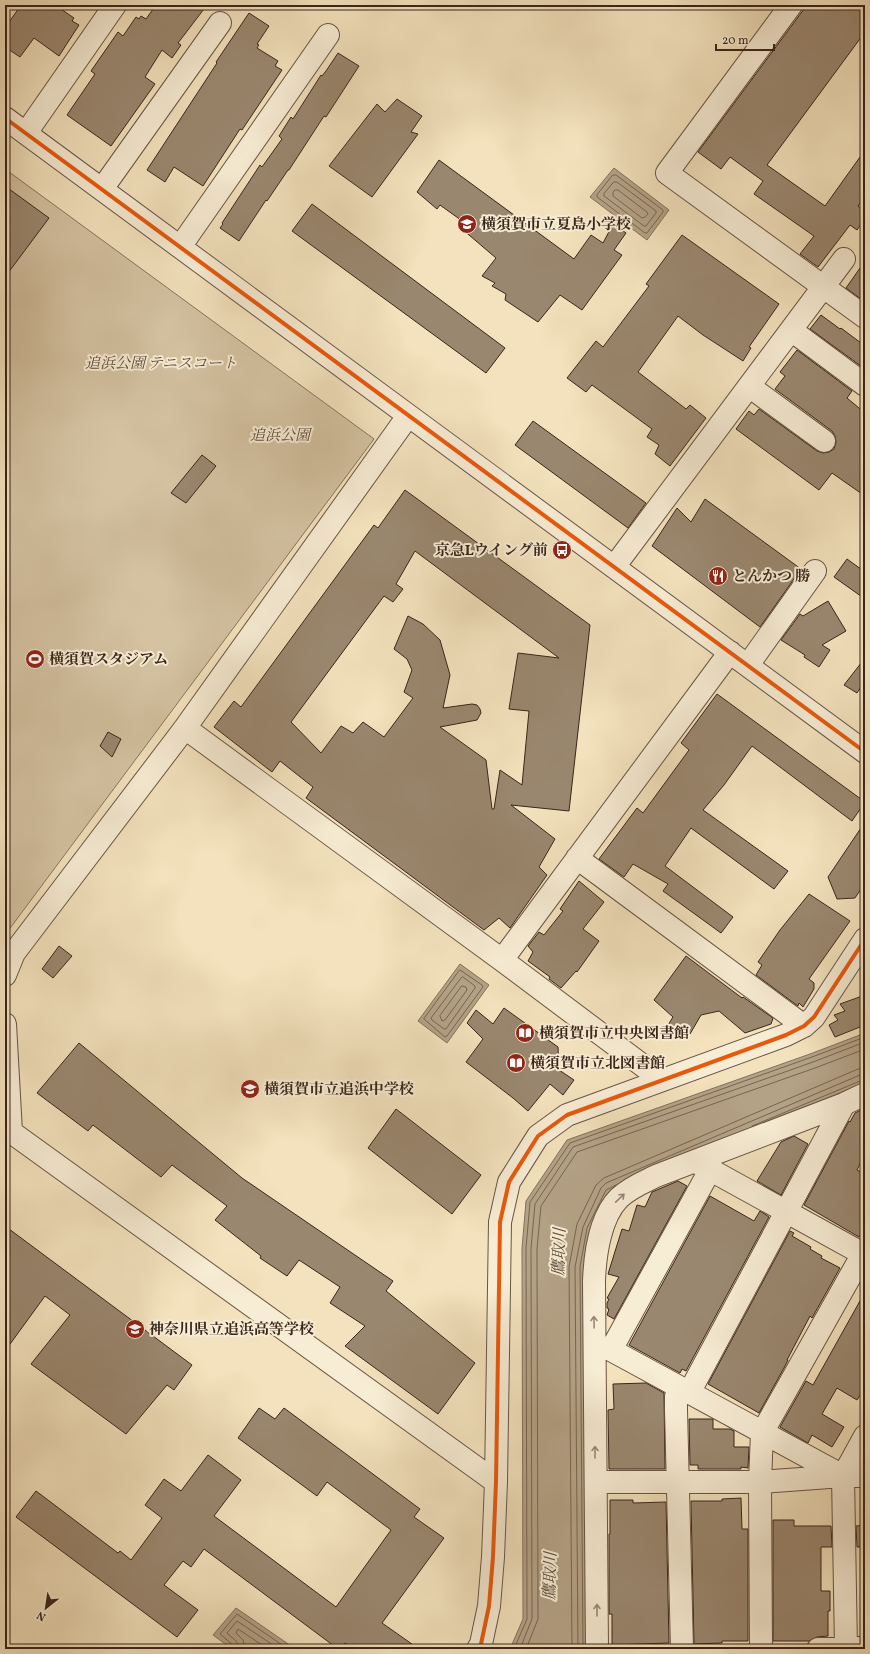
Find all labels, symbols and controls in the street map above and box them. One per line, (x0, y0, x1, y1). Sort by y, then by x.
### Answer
scale bar (716, 26, 774, 52)
text: 20 m (722, 33, 749, 49)
school or university icon: 横須賀市立夏島小学校 (456, 213, 478, 235)
place label: 横須賀市立夏島小学校 (481, 215, 631, 236)
park label: 追浜公園 テニスコート (85, 354, 237, 375)
park label: 追浜公園 (250, 426, 313, 447)
bus stop icon: 京急Lウイング前 (551, 539, 573, 561)
place label: 京急Lウイング前 (435, 541, 548, 562)
restaurant icon: とんかつ 勝 (707, 565, 729, 587)
place label: とんかつ 勝 (732, 567, 810, 588)
sports icon: 横須賀スタジアム (24, 648, 46, 670)
place label: 横須賀スタジアム (49, 650, 168, 671)
library icon: 横須賀市立中央図書館 (514, 1022, 536, 1044)
place label: 横須賀市立中央図書館 (539, 1024, 689, 1045)
library icon: 横須賀市立北図書館 (505, 1052, 527, 1074)
place label: 横須賀市立北図書館 (530, 1054, 665, 1075)
school or university icon: 横須賀市立追浜中学校 (239, 1078, 261, 1100)
place label: 横須賀市立追浜中学校 (264, 1080, 414, 1101)
one-way arrow (615, 1193, 625, 1203)
water label: 鷹取川 (548, 1226, 572, 1276)
one-way arrow (590, 1316, 598, 1329)
school or university icon: 神奈川県立追浜高等学校 (124, 1318, 146, 1340)
place label: 神奈川県立追浜高等学校 (149, 1320, 314, 1341)
one-way arrow (591, 1446, 599, 1459)
water label: 鷹取川 (539, 1550, 563, 1600)
north arrow (26, 1588, 66, 1628)
one-way arrow (593, 1604, 601, 1617)
text: N (35, 1607, 49, 1624)

